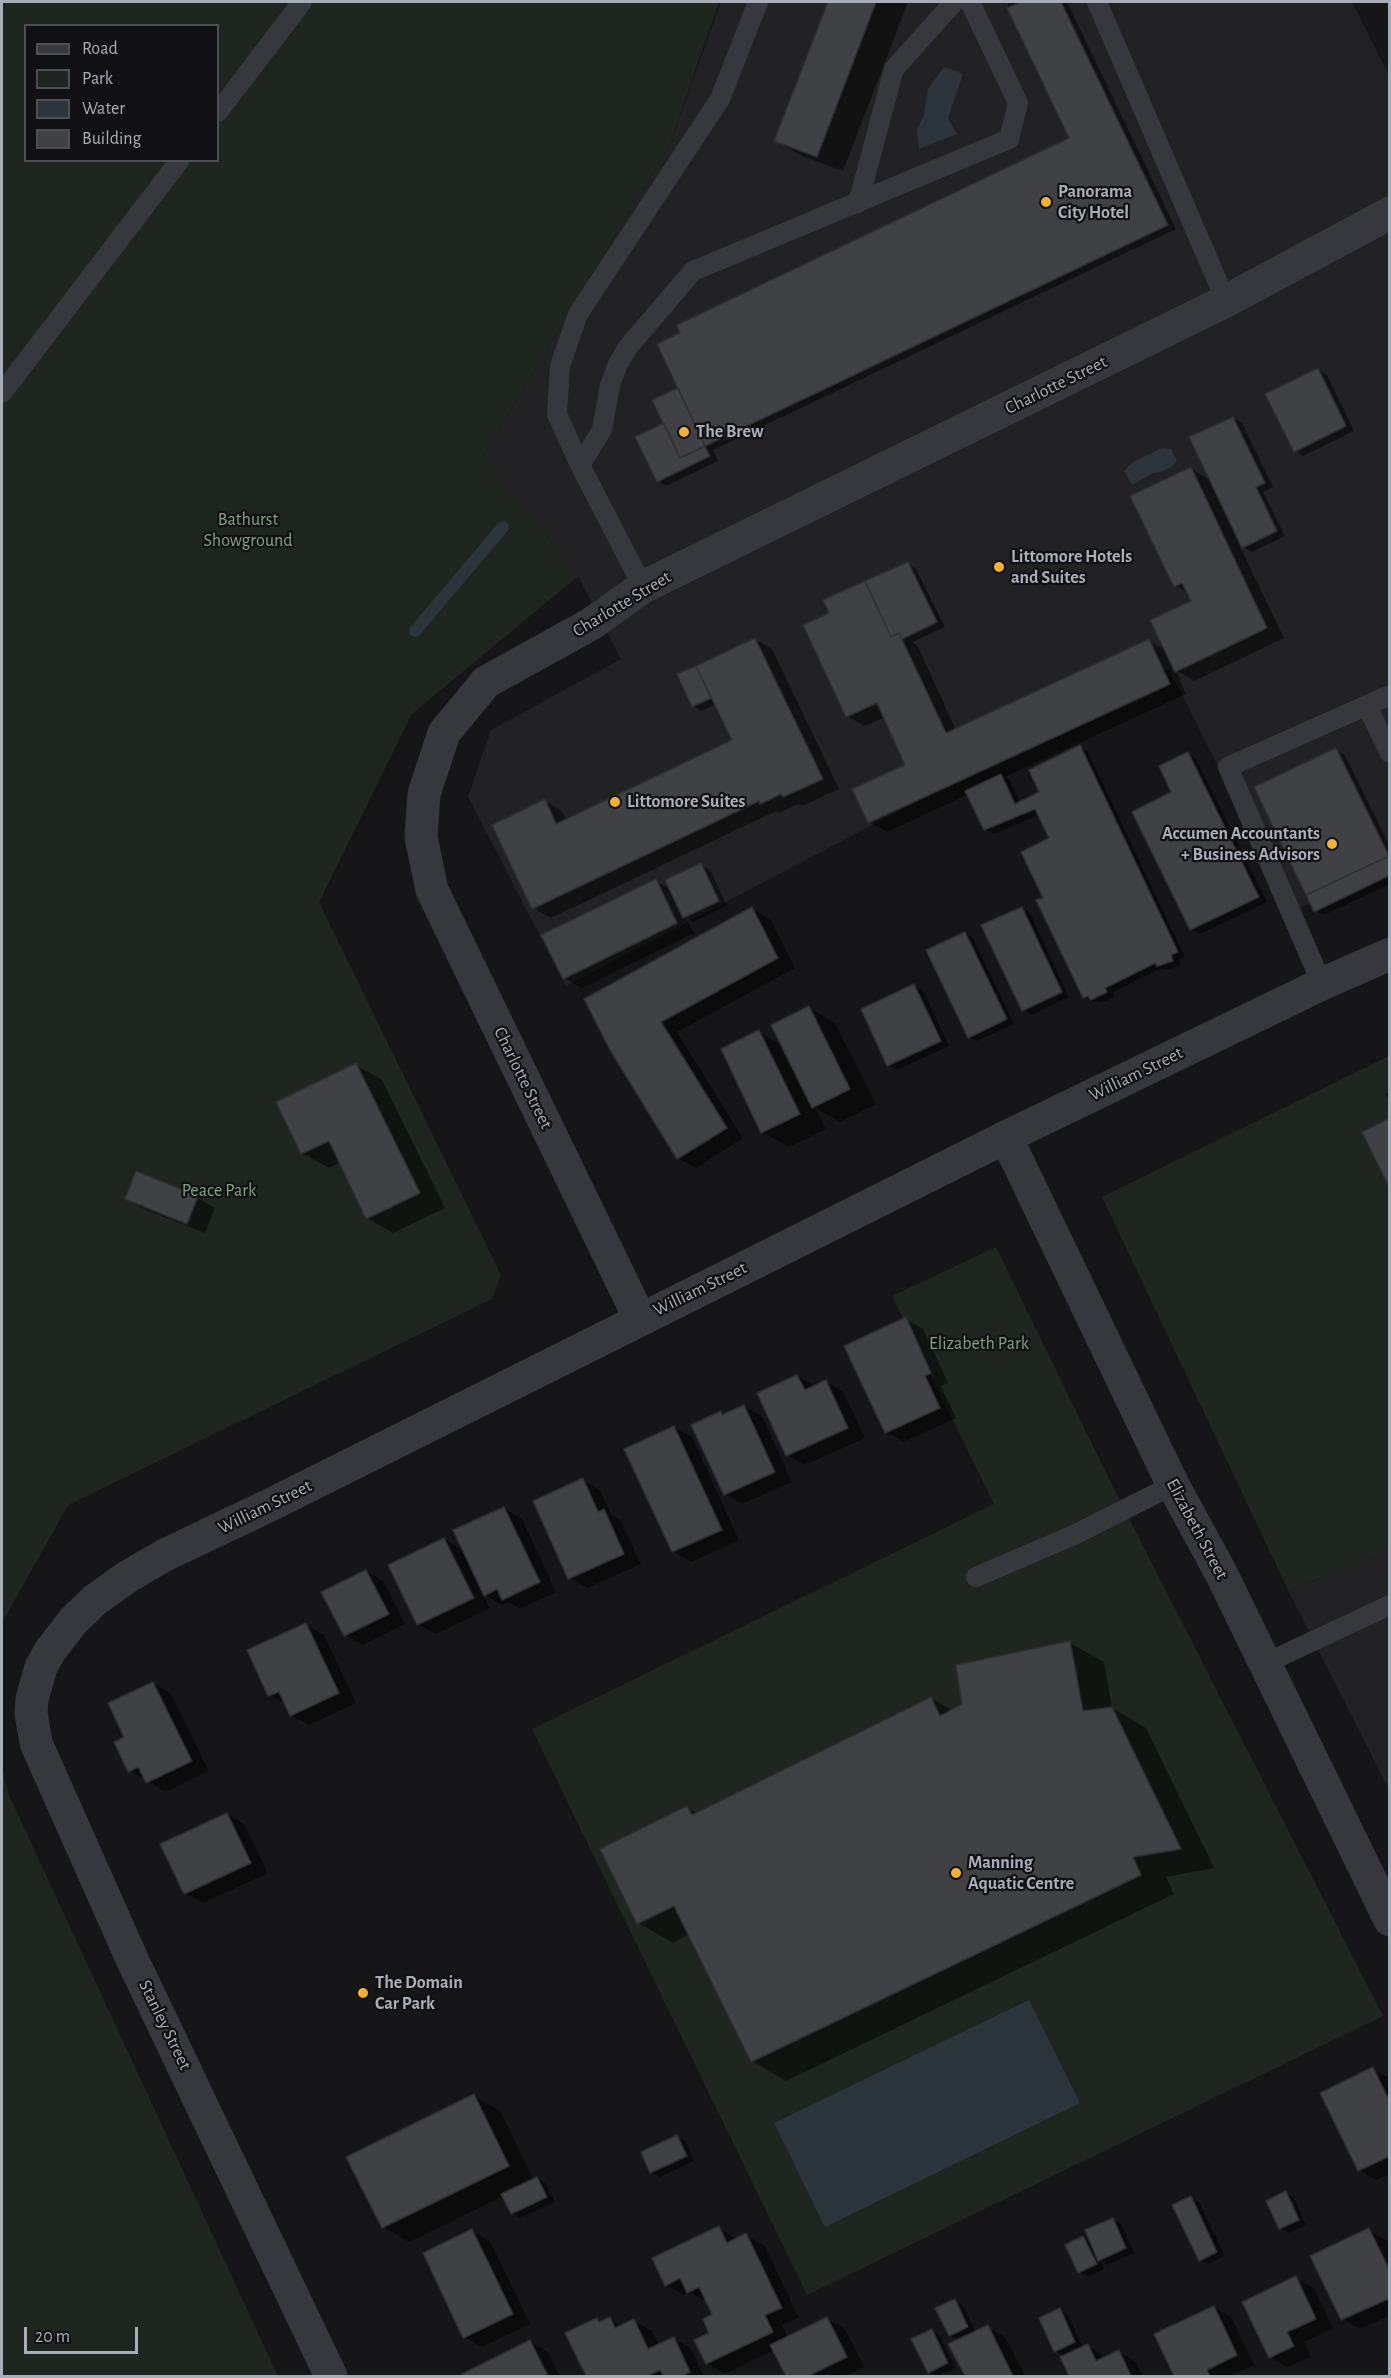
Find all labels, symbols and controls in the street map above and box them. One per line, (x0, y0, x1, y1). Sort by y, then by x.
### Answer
legend (24, 24, 219, 162)
text: Road (82, 40, 118, 58)
text: Park (82, 70, 113, 88)
text: Water (82, 100, 125, 118)
text: Building (82, 130, 141, 148)
place label: Panorama City Hotel (1058, 181, 1132, 224)
marker: Panorama City Hotel (1039, 195, 1053, 209)
street label: Charlotte Street (1001, 351, 1111, 419)
place label: The Brew (696, 421, 764, 443)
marker: The Brew (677, 425, 691, 439)
park label: Bathurst Showground (203, 509, 293, 552)
place label: Littomore Hotels and Suites (1011, 546, 1132, 588)
marker: Littomore Hotels and Suites (992, 560, 1006, 574)
street label: Charlotte Street (569, 566, 675, 642)
place label: Littomore Suites (627, 791, 746, 813)
marker: Littomore Suites (608, 795, 622, 809)
place label: Accumen Accountants + Business Advisors (1162, 823, 1320, 866)
marker: Accumen Accountants + Business Advisors (1325, 837, 1339, 851)
street label: Charlotte Street (489, 1023, 557, 1133)
street label: William Street (1086, 1042, 1186, 1106)
park label: Peace Park (182, 1180, 256, 1202)
street label: William Street (650, 1257, 750, 1321)
park label: Elizabeth Park (929, 1333, 1029, 1355)
street label: William Street (215, 1475, 315, 1539)
street label: Elizabeth Street (1161, 1475, 1233, 1583)
place label: Manning Aquatic Centre (968, 1852, 1074, 1894)
marker: Manning Aquatic Centre (949, 1866, 963, 1880)
place label: The Domain Car Park (375, 1972, 463, 2014)
street label: Stanley Street (134, 1976, 196, 2074)
marker: The Domain Car Park (356, 1986, 370, 2000)
scale bar (27, 2315, 141, 2353)
text: 20 m (35, 2328, 70, 2346)

